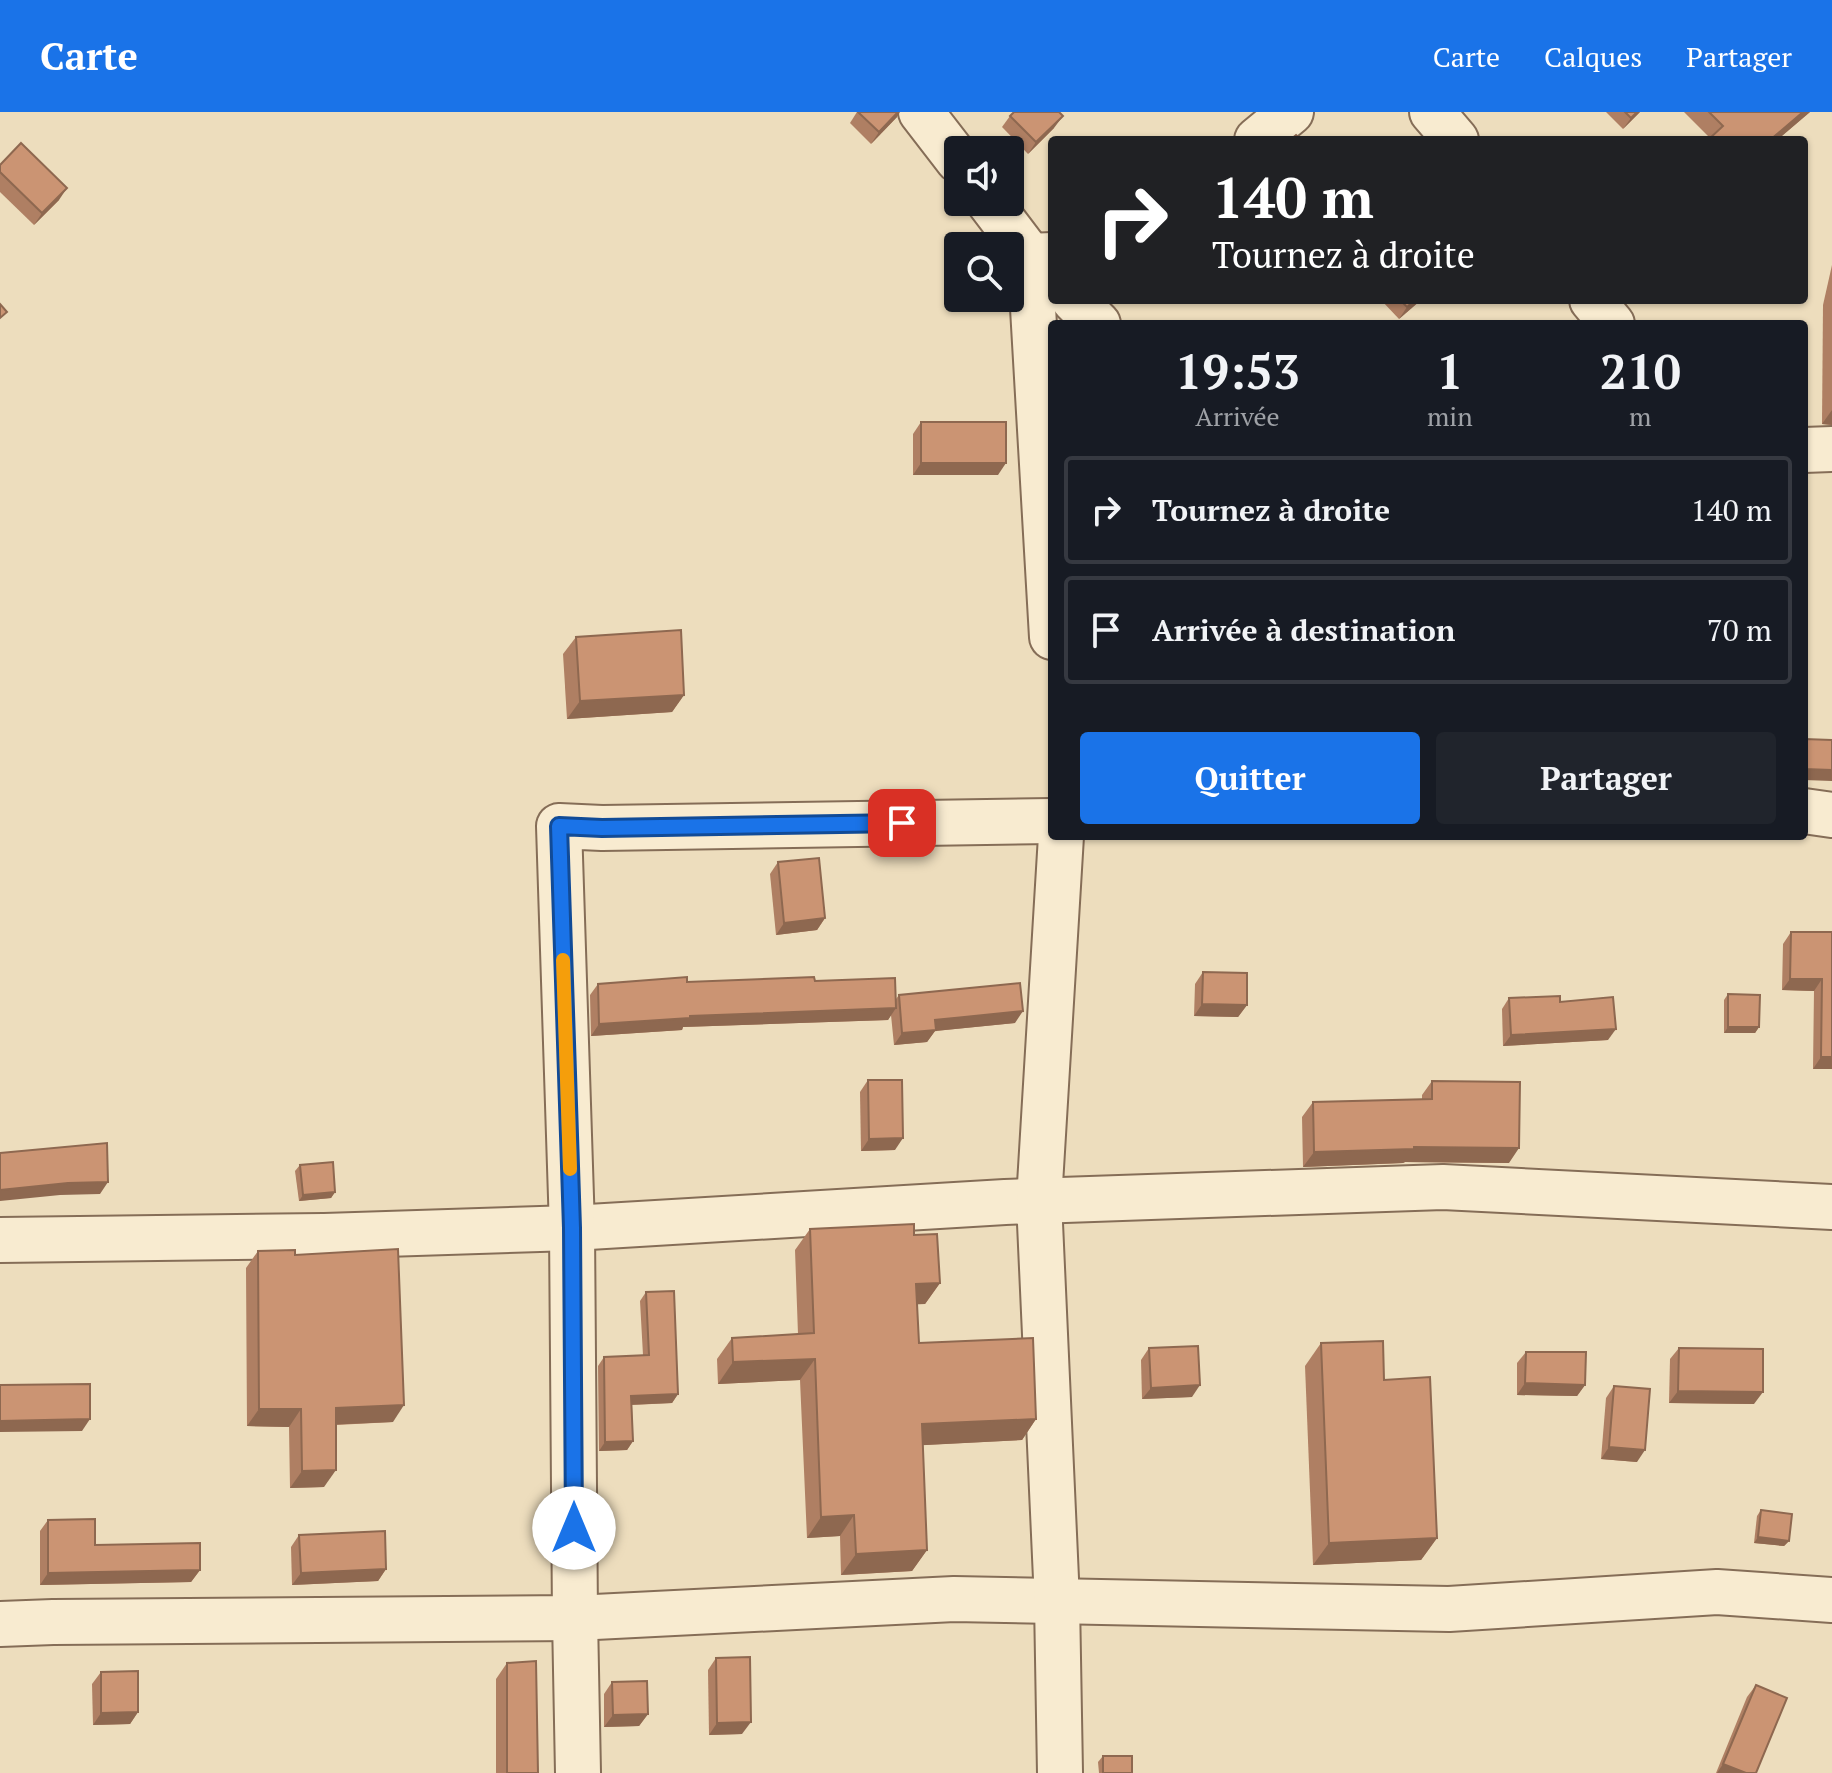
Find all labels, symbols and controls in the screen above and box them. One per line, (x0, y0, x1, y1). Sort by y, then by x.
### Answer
text: Carte (40, 31, 138, 81)
text: Carte (1433, 38, 1500, 75)
text: Calques (1544, 38, 1642, 75)
text: Partager (1686, 38, 1792, 75)
map controls (944, 136, 1024, 312)
button: sound (944, 136, 1024, 216)
text: 140 m (1212, 160, 1374, 234)
icon: right (1080, 168, 1184, 272)
text: Tournez à droite (1212, 231, 1475, 278)
button: search (944, 232, 1024, 312)
text: 19:53 (1175, 339, 1300, 403)
text: 1 (1436, 339, 1463, 403)
text: 210 (1600, 339, 1681, 403)
text: Arrivée (1195, 399, 1280, 433)
text: min (1427, 399, 1473, 433)
text: m (1629, 399, 1652, 433)
icon: right (1084, 488, 1128, 532)
text: Tournez à droite (1152, 490, 1390, 530)
text: 140 m (1691, 490, 1772, 530)
icon: arrive (1084, 608, 1128, 652)
text: Arrivée à destination (1152, 610, 1455, 650)
text: 70 m (1707, 610, 1772, 650)
button: Quitter (1080, 732, 1420, 824)
button: Partager (1436, 732, 1776, 824)
pin (868, 789, 936, 857)
icon: arrive (880, 801, 924, 845)
position arrow (532, 1486, 616, 1570)

